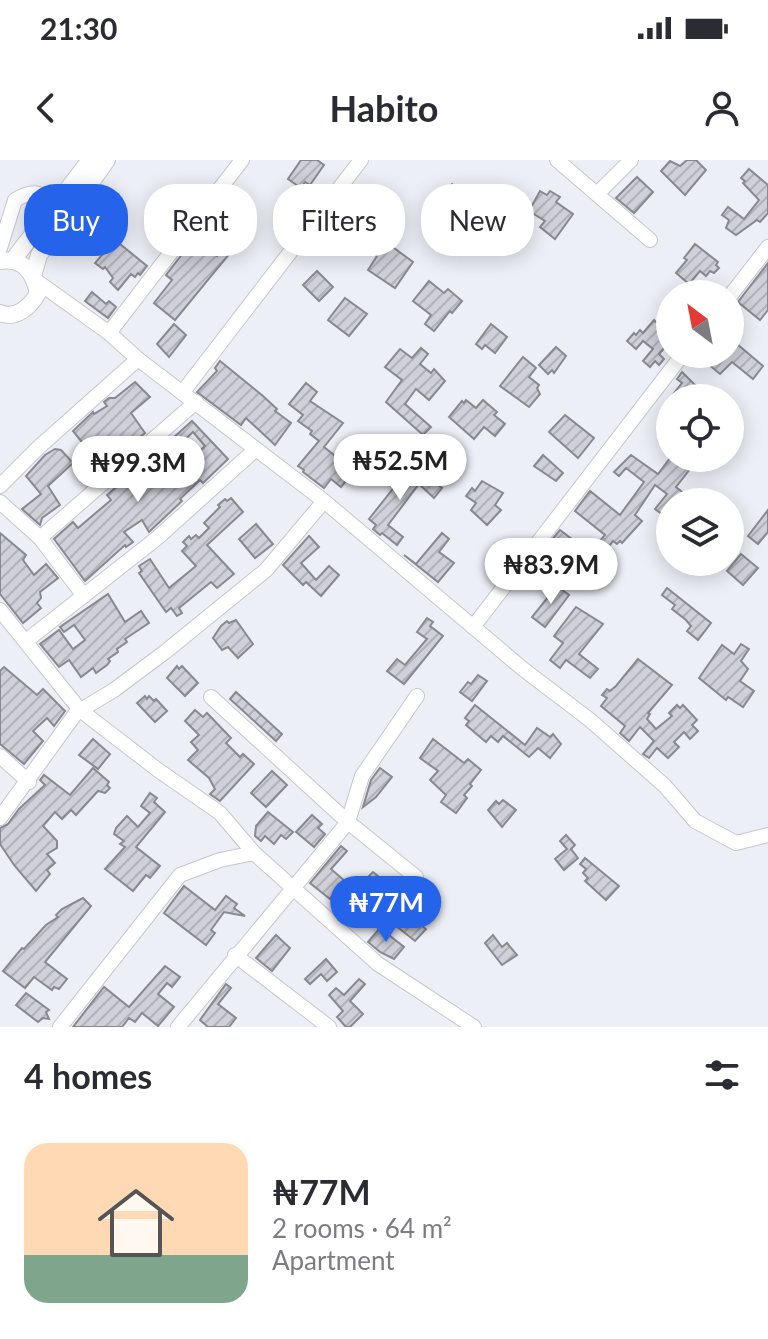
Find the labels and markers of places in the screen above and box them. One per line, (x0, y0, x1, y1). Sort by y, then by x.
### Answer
pin: ₦52.5M (335, 434, 465, 502)
pin: ₦99.3M (73, 436, 203, 504)
pin: ₦83.9M (486, 538, 616, 606)
pin: ₦77M (339, 876, 433, 944)

